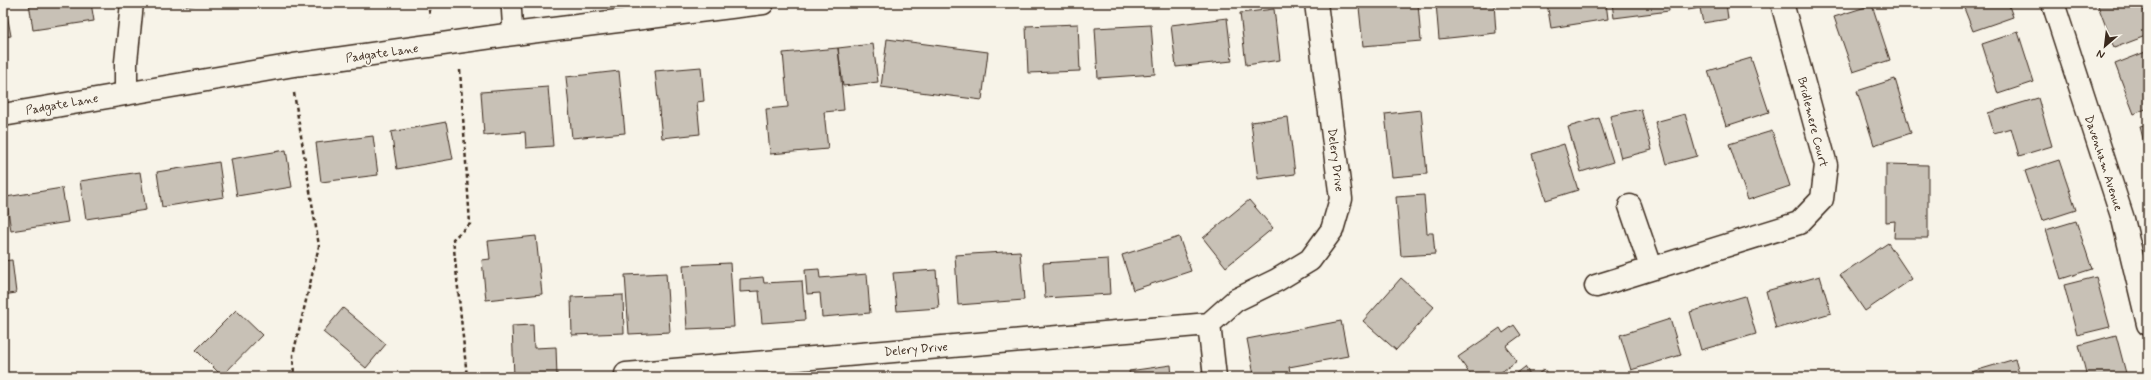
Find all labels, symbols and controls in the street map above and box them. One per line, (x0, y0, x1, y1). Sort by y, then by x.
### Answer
north arrow (2085, 26, 2125, 66)
street label: Padgate Lane (345, 41, 420, 67)
text: N (2094, 46, 2107, 62)
street label: Bridlemere Court (1793, 75, 1831, 169)
street label: Padgate Lane (25, 91, 100, 119)
street label: Davenham Avenue (2080, 113, 2126, 213)
street label: Delery Drive (1323, 127, 1347, 193)
street label: Delery Drive (884, 339, 949, 361)

